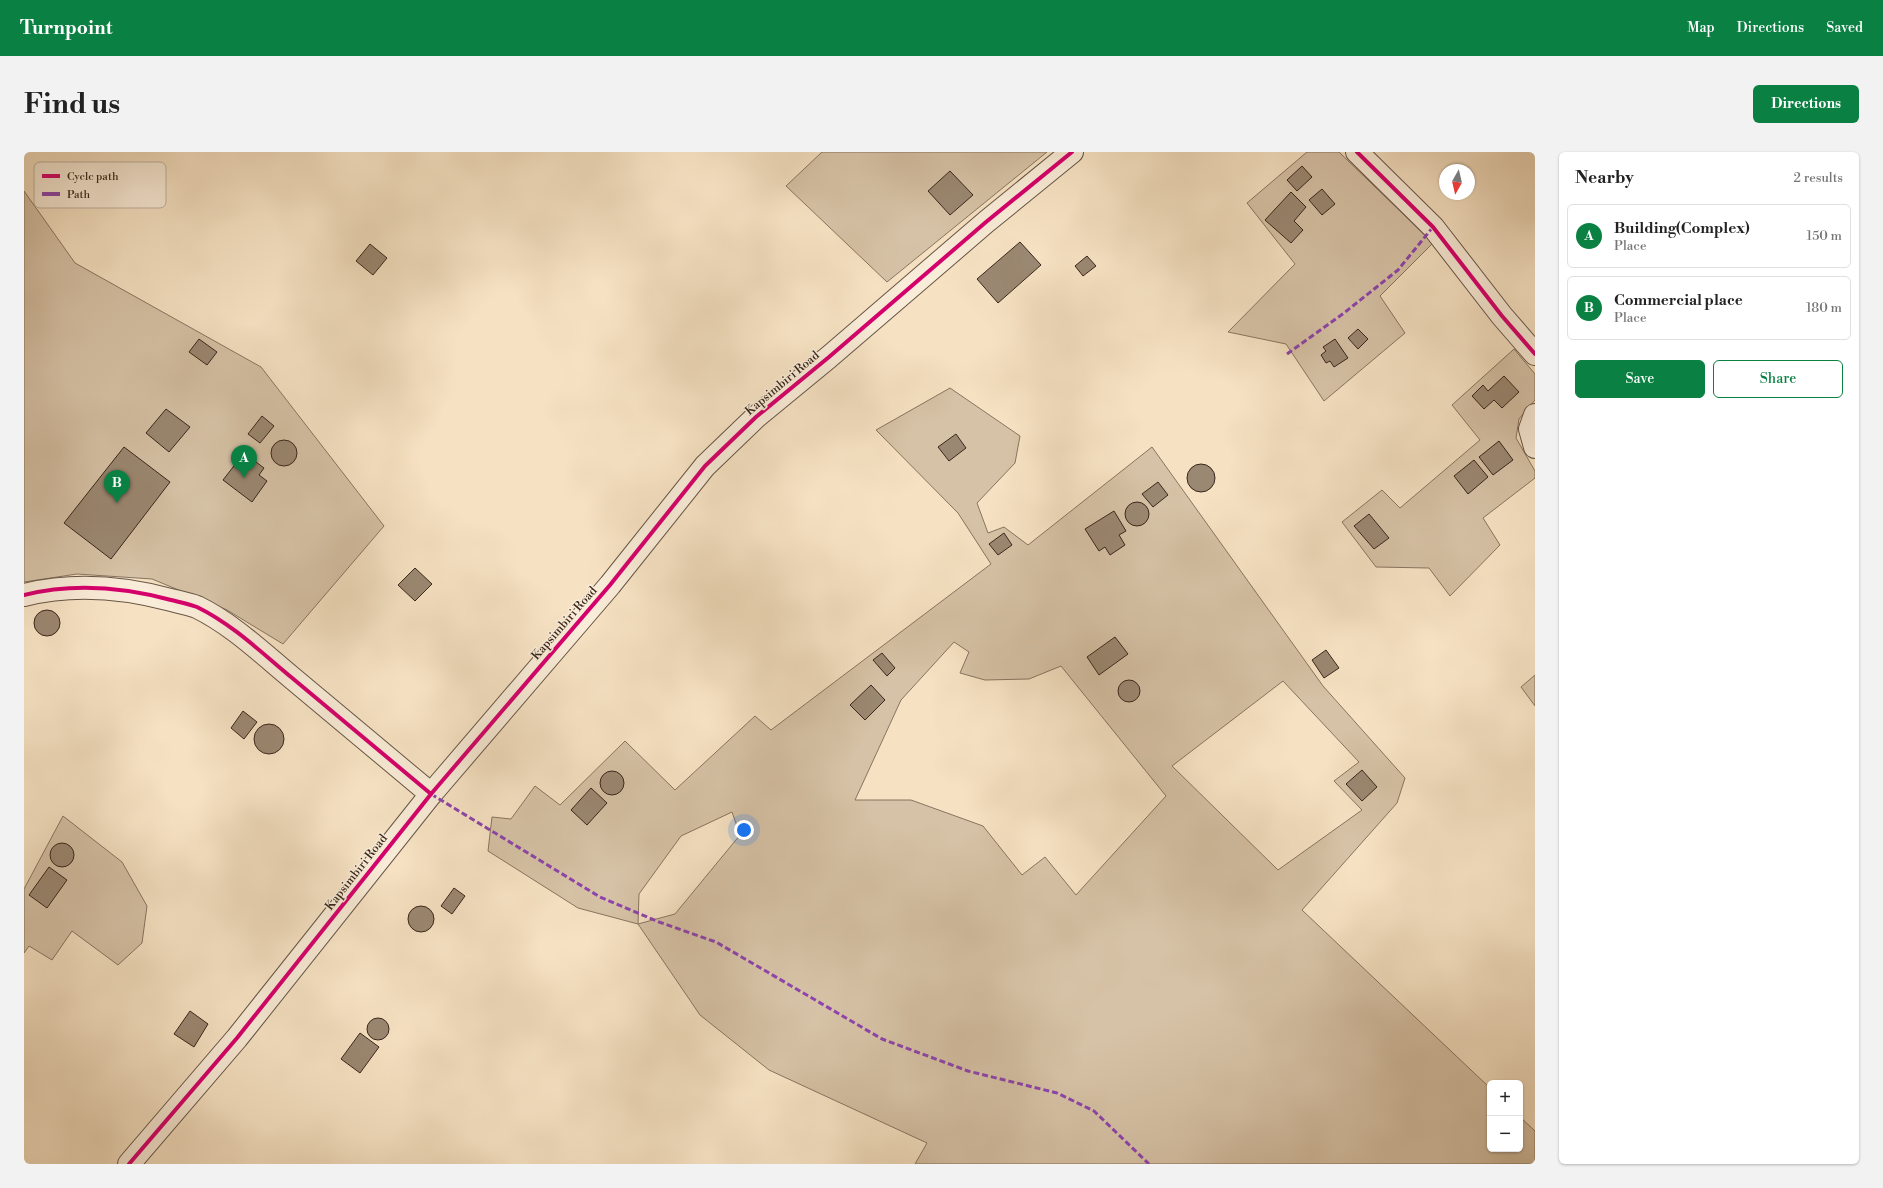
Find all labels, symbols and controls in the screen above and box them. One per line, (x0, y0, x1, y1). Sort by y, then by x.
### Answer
text: Turnpoint (20, 16, 113, 40)
text: Map (1687, 19, 1715, 37)
text: Directions (1737, 19, 1804, 37)
text: Saved (1826, 19, 1863, 37)
button: Directions (1753, 85, 1859, 123)
text: Find us (24, 87, 120, 122)
legend (34, 162, 166, 208)
north arrow (1439, 164, 1475, 200)
text: Nearby (1575, 167, 1634, 189)
text: Cycle path (67, 170, 119, 184)
text: 2 results (1794, 170, 1843, 186)
text: Path (67, 188, 91, 202)
text: Building(Complex) (1614, 219, 1750, 238)
text: A (1584, 228, 1594, 244)
text: 150 m (1807, 228, 1842, 244)
text: Place (1614, 238, 1646, 254)
text: Commercial place (1614, 291, 1743, 310)
text: B (1584, 300, 1594, 316)
text: 180 m (1806, 300, 1842, 316)
text: Place (1614, 310, 1646, 326)
street label: Kapsimbiri Road (742, 348, 823, 419)
button: Save (1575, 360, 1705, 398)
button: Share (1713, 360, 1843, 398)
pin: A (231, 445, 257, 478)
pin: B (104, 470, 130, 503)
street label: Kapsimbiri Road (528, 583, 600, 663)
your location (734, 820, 754, 840)
street label: Kapsimbiri Road (322, 831, 391, 913)
map controls (1487, 1080, 1523, 1152)
button: + (1487, 1080, 1523, 1116)
button: − (1487, 1116, 1523, 1152)

